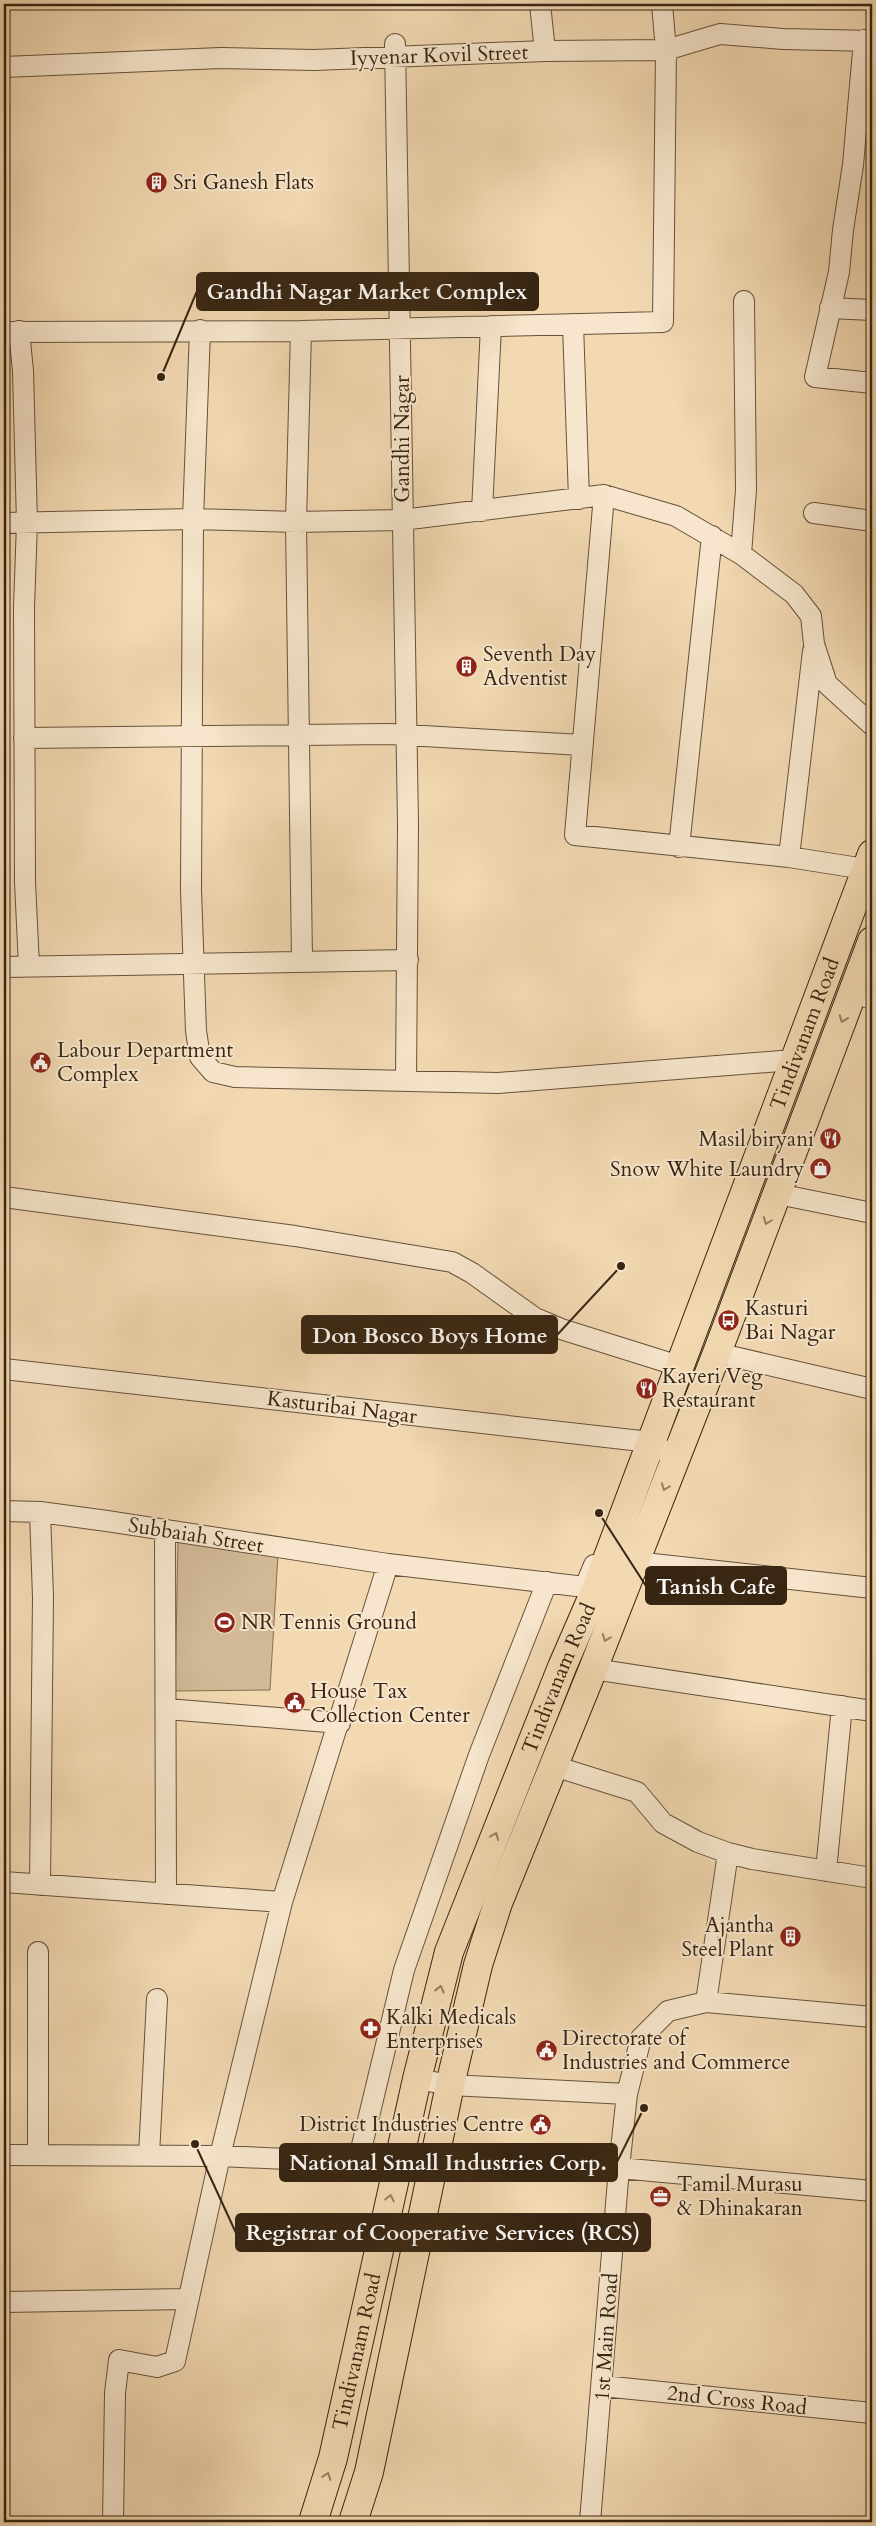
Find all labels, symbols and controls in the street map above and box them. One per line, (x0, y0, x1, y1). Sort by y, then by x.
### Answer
street label: Iyyenar Kovil Street (349, 38, 529, 73)
place label: Sri Ganesh Flats (173, 168, 314, 197)
building icon: Sri Ganesh Flats (145, 170, 169, 194)
callout: Gandhi Nagar Market Complex (197, 273, 538, 310)
text: Gandhi Nagar Market Complex (207, 277, 528, 307)
street label: Gandhi Nagar (388, 375, 417, 503)
place label: Seventh Day Adventist (483, 640, 596, 693)
building icon: Seventh Day Adventist (455, 654, 479, 678)
street label: Tindivanam Road (763, 954, 847, 1114)
one-way arrow (839, 1015, 849, 1023)
place label: Labour Department Complex (57, 1036, 234, 1089)
public building icon: Labour Department Complex (29, 1050, 53, 1074)
place label: Masil biryani (698, 1125, 814, 1154)
restaurant icon: Masil biryani (818, 1127, 842, 1151)
place label: Snow White Laundry (610, 1155, 804, 1184)
shop icon: Snow White Laundry (808, 1157, 832, 1181)
one-way arrow (763, 1216, 774, 1225)
place label: Kasturi Bai Nagar (745, 1294, 836, 1347)
bus stop icon: Kasturi Bai Nagar (717, 1308, 741, 1332)
callout: Don Bosco Boys Home (302, 1316, 557, 1353)
text: Don Bosco Boys Home (312, 1321, 548, 1351)
place label: Kaveri Veg Restaurant (662, 1362, 763, 1415)
restaurant icon: Kaveri Veg Restaurant (634, 1376, 658, 1400)
street label: Kasturibai Nagar (265, 1384, 419, 1431)
one-way arrow (660, 1482, 670, 1490)
street label: Subbaiah Street (126, 1511, 266, 1561)
callout: Tanish Cafe (646, 1567, 786, 1604)
text: Tanish Cafe (656, 1572, 776, 1602)
street label: Tindivanam Road (515, 1599, 603, 1758)
place label: NR Tennis Ground (241, 1608, 417, 1637)
sports icon: NR Tennis Ground (213, 1610, 237, 1634)
one-way arrow (601, 1633, 612, 1642)
place label: House Tax Collection Center (310, 1677, 470, 1730)
public building icon: House Tax Collection Center (282, 1691, 306, 1715)
one-way arrow (489, 1832, 500, 1841)
place label: Ajantha Steel Plant (681, 1911, 774, 1964)
building icon: Ajantha Steel Plant (778, 1925, 802, 1949)
one-way arrow (434, 1984, 445, 1993)
place label: Kalki Medicals Enterprises (386, 2003, 516, 2056)
pharmacy icon: Kalki Medicals Enterprises (358, 2017, 382, 2041)
place label: Directorate of Industries and Commerce (562, 2024, 790, 2077)
public building icon: Directorate of Industries and Commerce (534, 2038, 558, 2062)
place label: District Industries Centre (299, 2110, 524, 2139)
public building icon: District Industries Centre (528, 2112, 552, 2136)
callout: National Small Industries Corp. (280, 2144, 617, 2181)
text: National Small Industries Corp. (289, 2148, 607, 2178)
place label: Tamil Murasu & Dhinakaran (677, 2170, 803, 2223)
office icon: Tamil Murasu & Dhinakaran (649, 2184, 673, 2208)
one-way arrow (384, 2193, 395, 2202)
callout: Registrar of Cooperative Services (RCS) (236, 2214, 650, 2251)
text: Registrar of Cooperative Services (RCS) (246, 2218, 640, 2248)
street label: Tindivanam Road (326, 2270, 389, 2433)
street label: 1st Main Road (588, 2272, 625, 2402)
street label: 2nd Cross Road (666, 2379, 808, 2422)
one-way arrow (322, 2472, 332, 2480)

